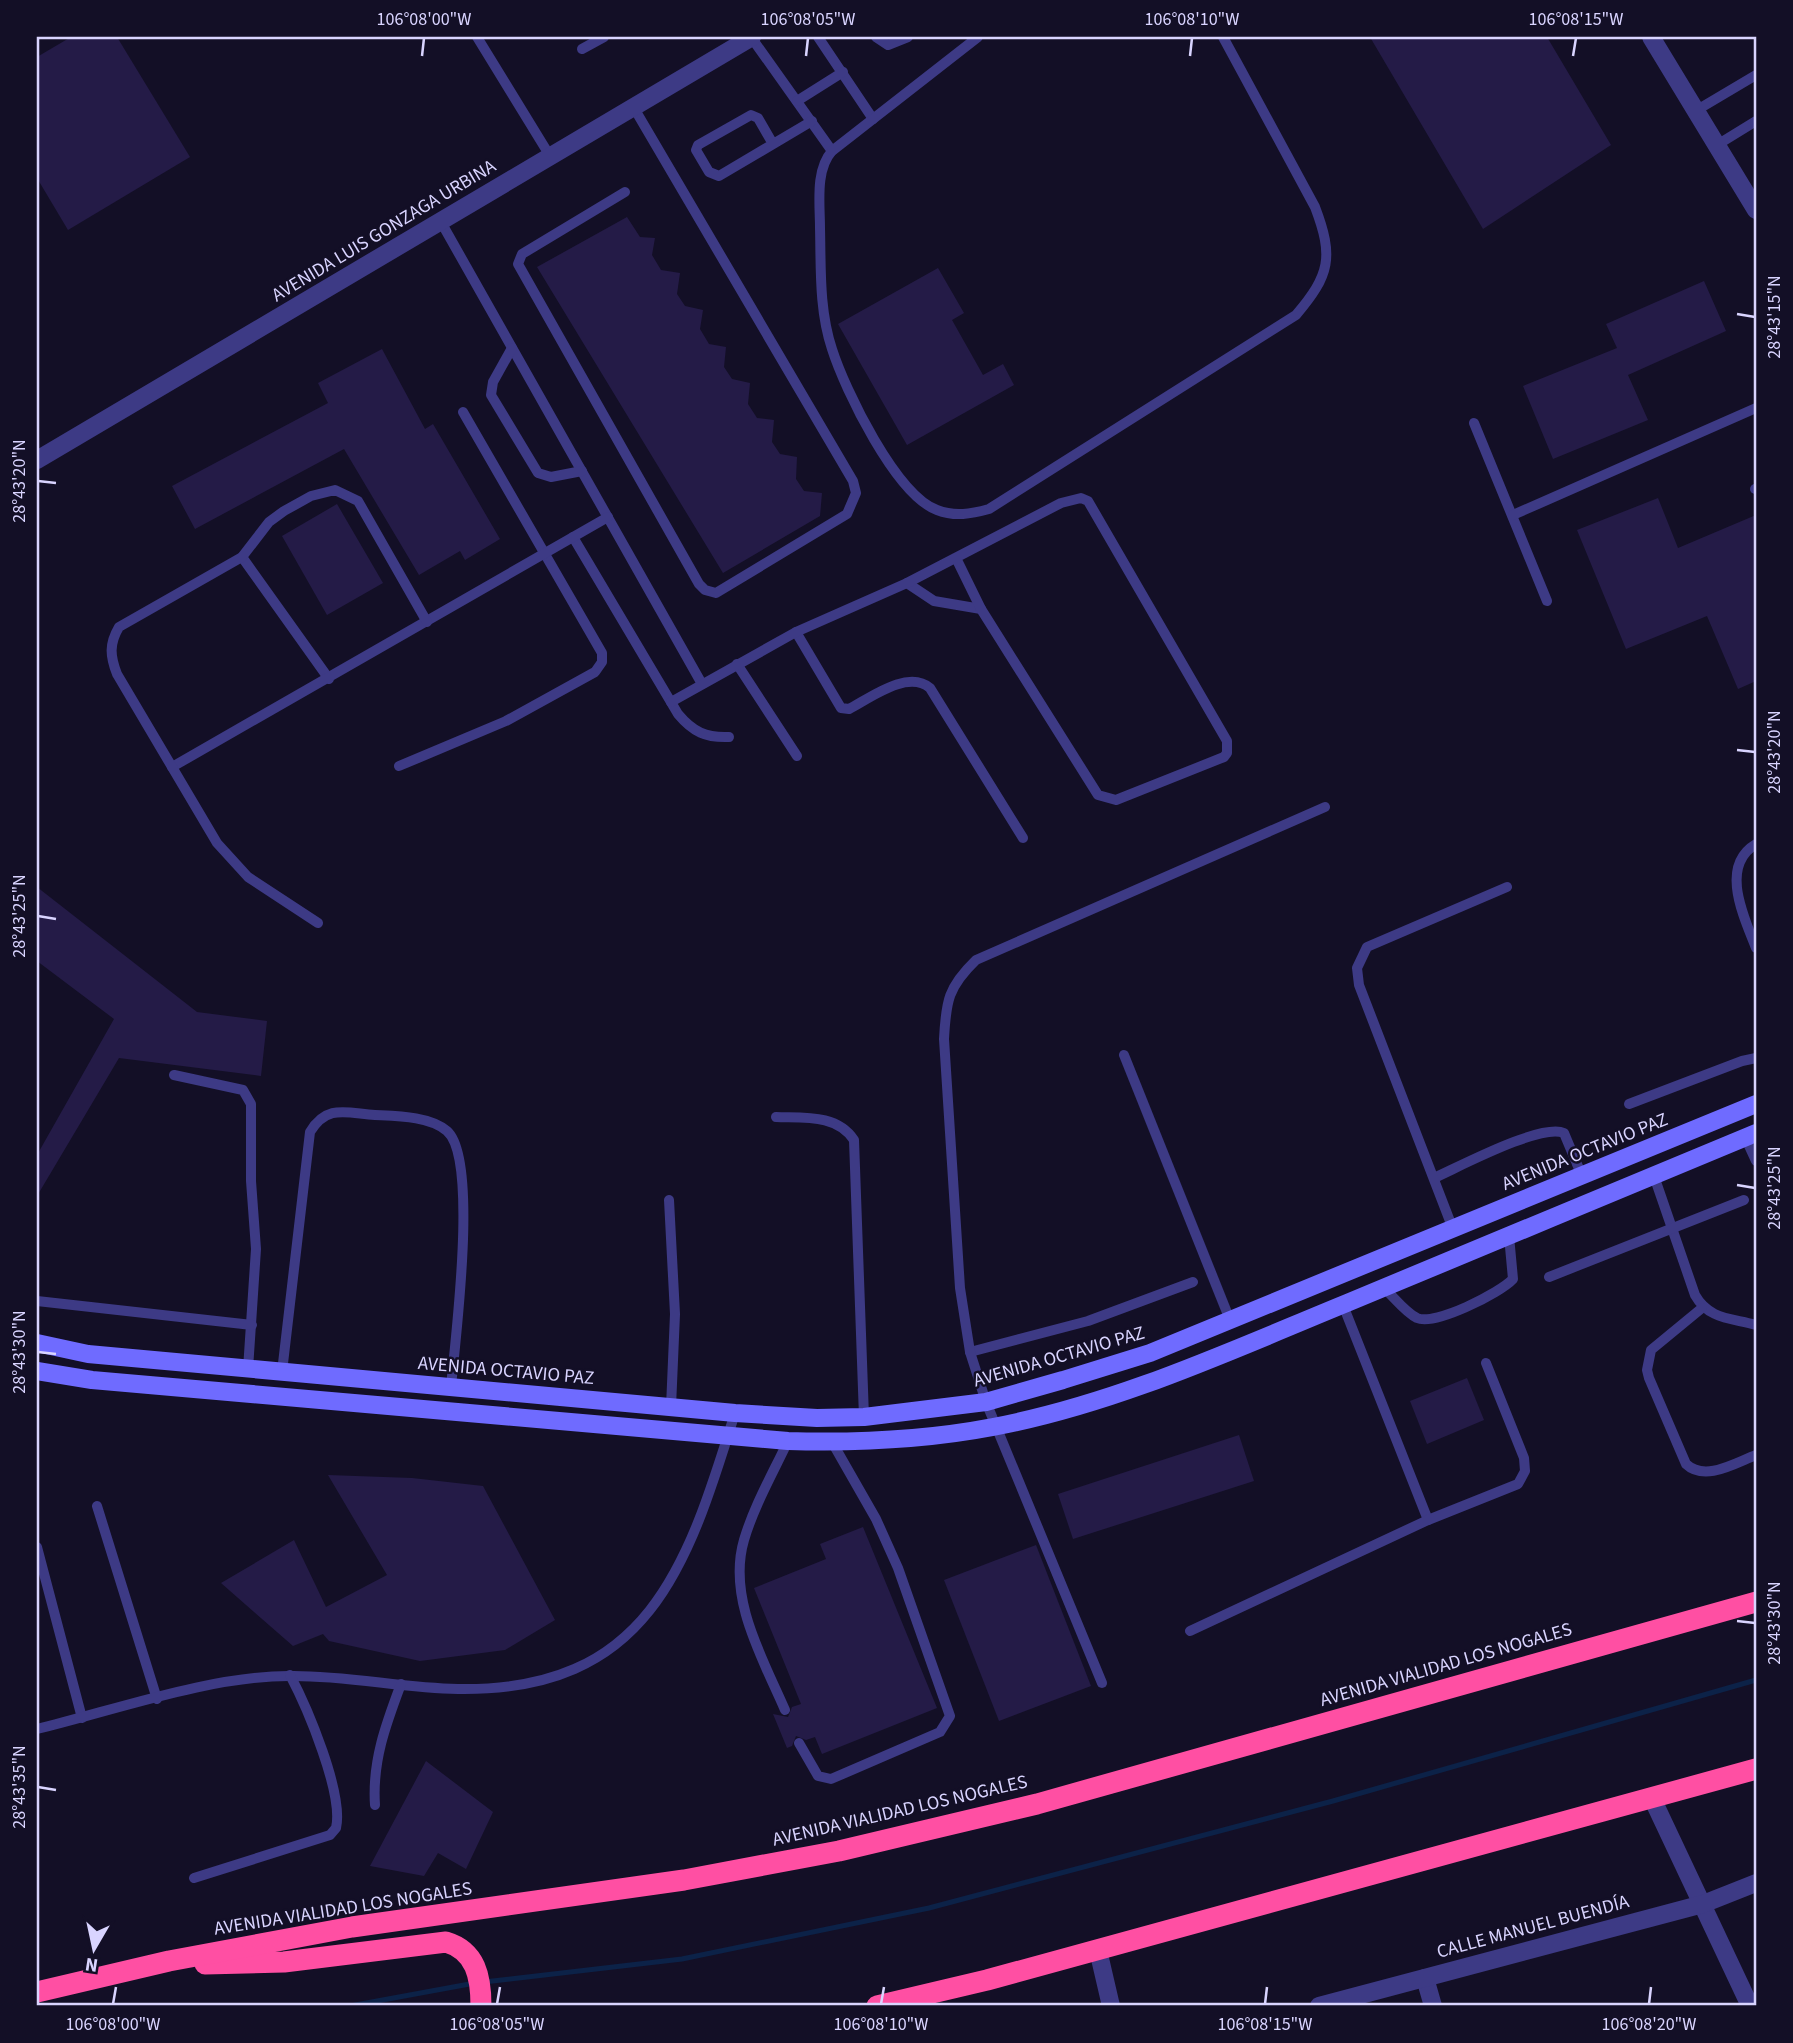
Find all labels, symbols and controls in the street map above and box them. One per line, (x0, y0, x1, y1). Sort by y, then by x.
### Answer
text: 106°08'00"W (377, 7, 471, 32)
text: 106°08'05"W (761, 7, 855, 32)
text: 106°08'10"W (1145, 7, 1239, 32)
text: 106°08'15"W (1529, 7, 1623, 32)
street label: AVENIDA LUIS GONZAGA URBINA (267, 153, 502, 309)
text: 28°43'15"N (1762, 275, 1787, 359)
text: 28°43'20"N (7, 439, 32, 523)
text: 28°43'20"N (1762, 710, 1787, 794)
text: 28°43'25"N (7, 874, 32, 958)
street label: AVENIDA OCTAVIO PAZ (1498, 1106, 1672, 1198)
text: 28°43'25"N (1762, 1146, 1787, 1230)
text: 28°43'30"N (7, 1310, 32, 1394)
street label: AVENIDA OCTAVIO PAZ (970, 1320, 1148, 1394)
street label: AVENIDA OCTAVIO PAZ (417, 1350, 595, 1392)
text: 28°43'30"N (1762, 1581, 1787, 1665)
street label: AVENIDA VIALIDAD LOS NOGALES (1317, 1616, 1575, 1714)
text: 28°43'35"N (7, 1745, 32, 1829)
street label: AVENIDA VIALIDAD LOS NOGALES (770, 1768, 1030, 1854)
street label: AVENIDA VIALIDAD LOS NOGALES (212, 1875, 474, 1943)
street label: CALLE MANUEL BUENDÍA (1434, 1888, 1633, 1966)
north arrow (60, 1913, 130, 1983)
text: N (83, 1950, 100, 1979)
text: 106°08'00"W (66, 2012, 160, 2037)
text: 106°08'05"W (450, 2012, 544, 2037)
text: 106°08'10"W (834, 2012, 928, 2037)
text: 106°08'15"W (1218, 2012, 1312, 2037)
text: 106°08'20"W (1602, 2012, 1696, 2037)

